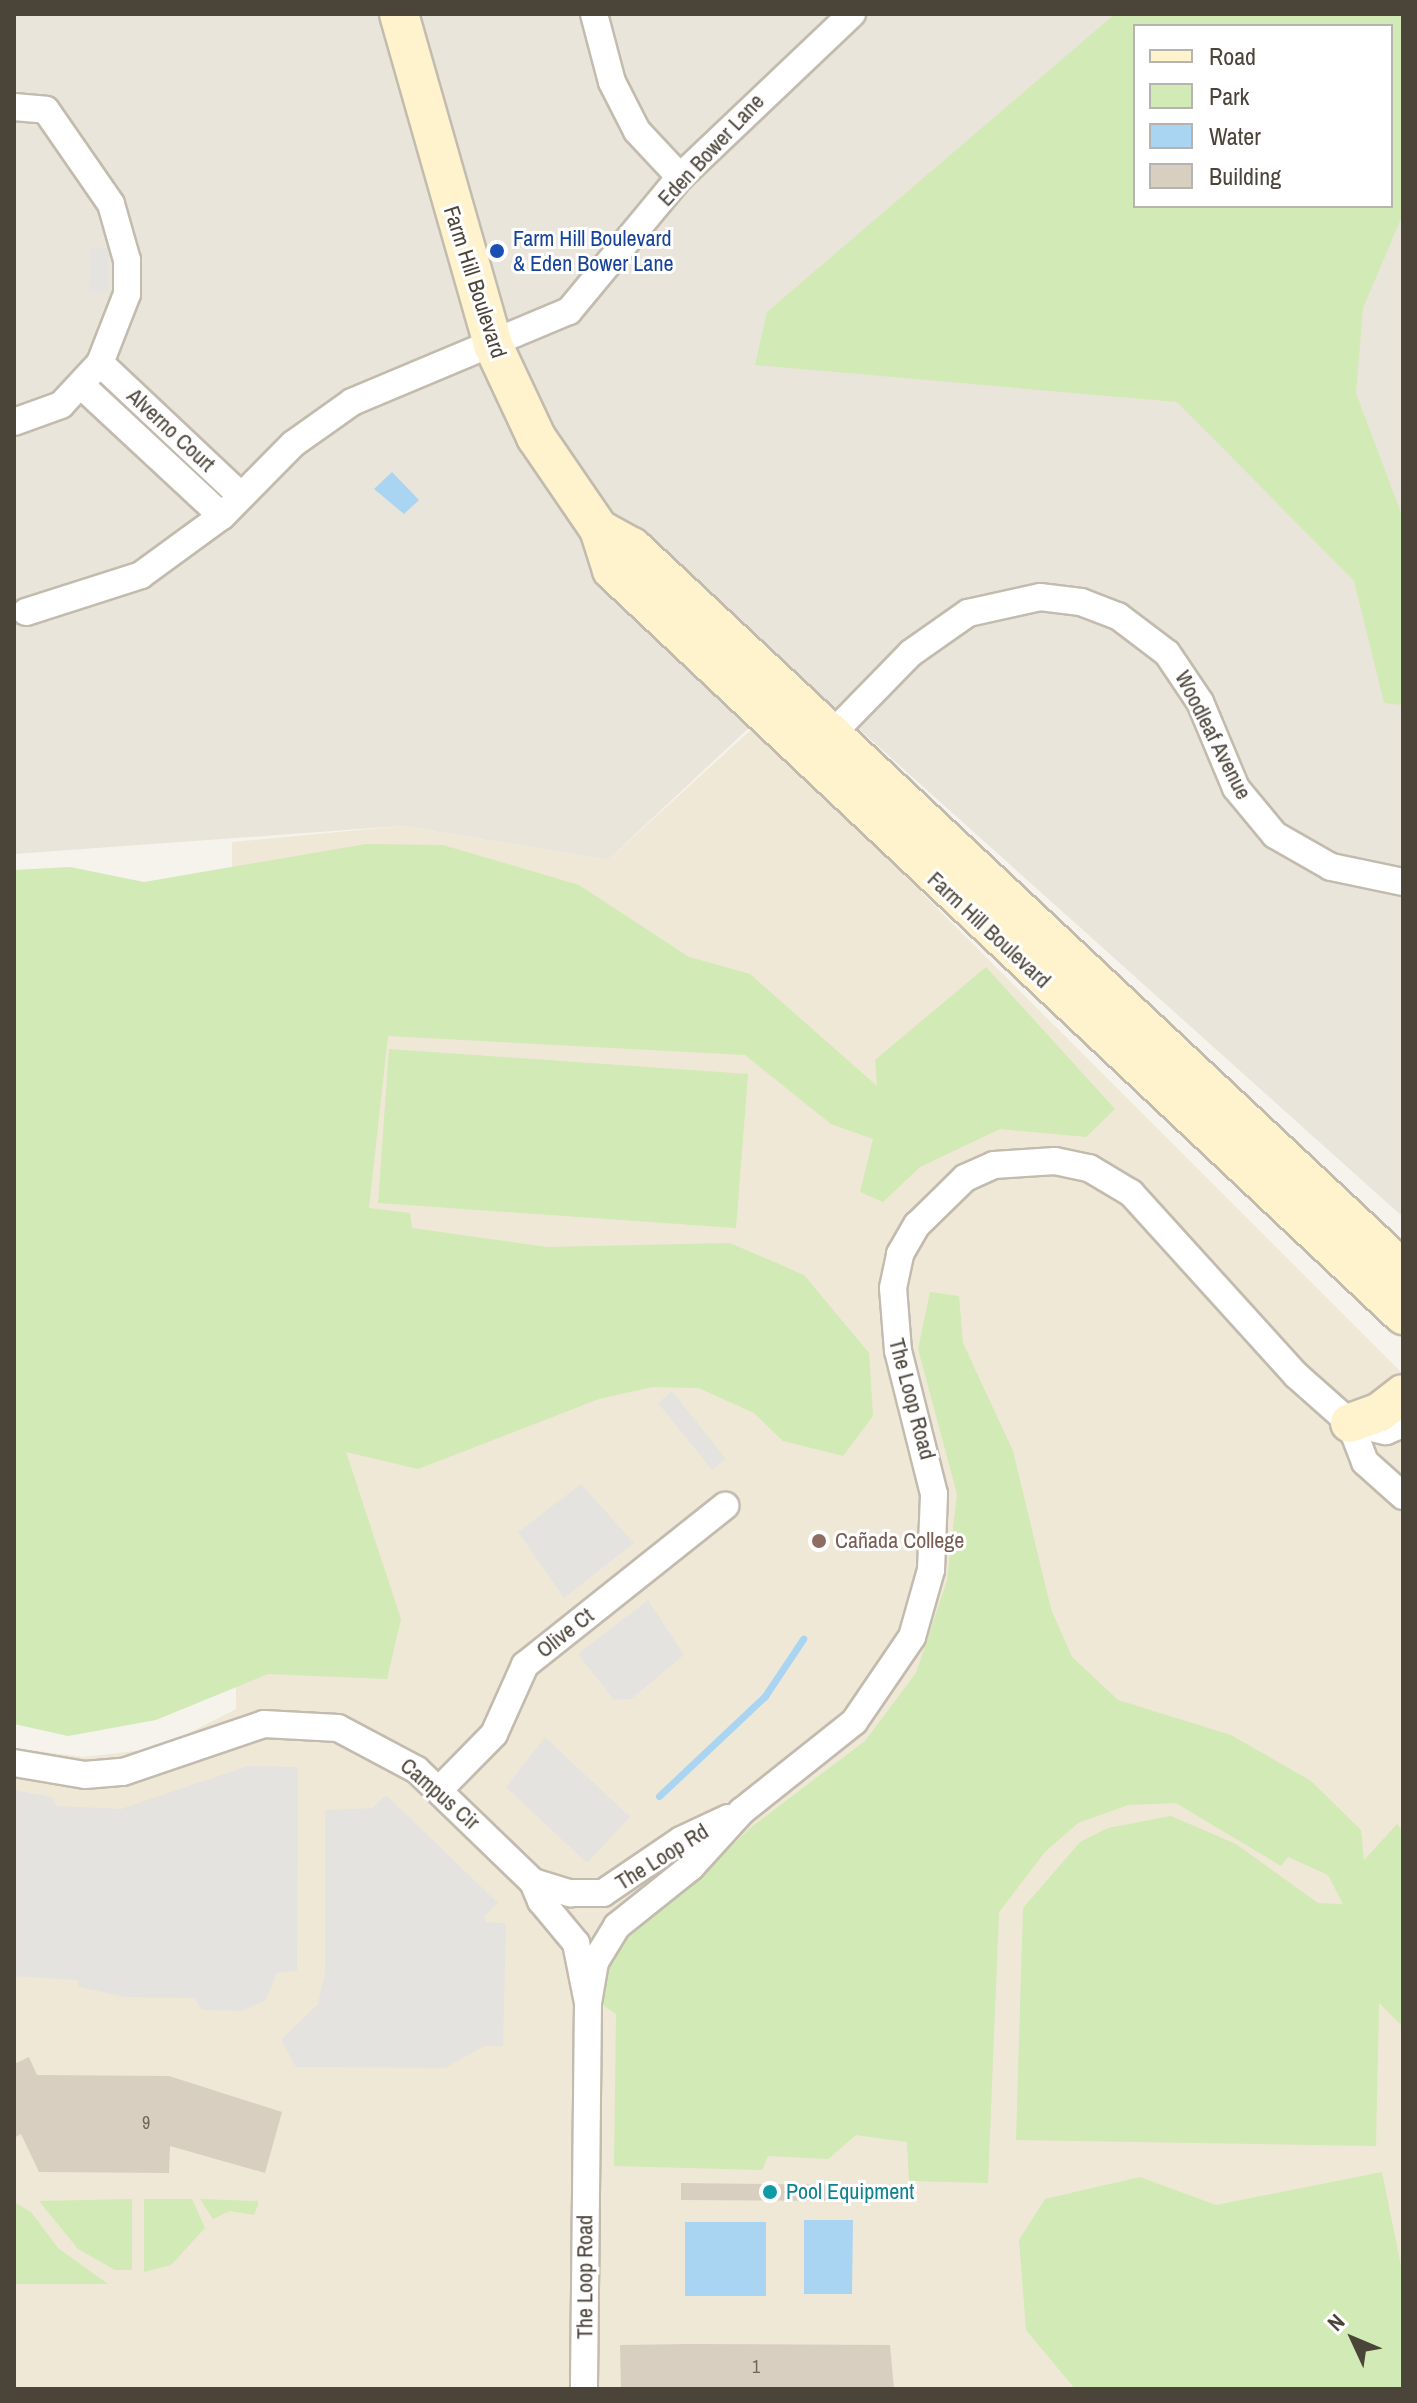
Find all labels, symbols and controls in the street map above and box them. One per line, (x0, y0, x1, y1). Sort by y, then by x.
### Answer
legend (1133, 24, 1393, 208)
text: Road (1209, 40, 1256, 72)
text: Park (1209, 80, 1249, 112)
street label: Eden Bower Lane (652, 89, 770, 211)
text: Water (1209, 120, 1261, 152)
text: Building (1209, 160, 1281, 192)
street label: Farm Hill Boulevard (438, 203, 512, 361)
place label: Farm Hill Boulevard & Eden Bower Lane (513, 225, 673, 276)
marker: Farm Hill Boulevard & Eden Bower Lane (488, 242, 506, 260)
street label: Alverno Court (122, 383, 220, 477)
street label: Woodleaf Avenue (1169, 666, 1257, 804)
street label: Farm Hill Boulevard (922, 866, 1056, 994)
street label: The Loop Road (883, 1336, 941, 1462)
place label: Cañada College (835, 1528, 964, 1554)
marker: Cañada College (810, 1532, 828, 1550)
street label: Olive Ct (531, 1603, 599, 1663)
street label: Campus Cir (395, 1752, 485, 1836)
street label: The Loop Rd (611, 1818, 713, 1896)
house number: 9 (142, 2112, 150, 2134)
place label: Pool Equipment (786, 2179, 914, 2205)
marker: Pool Equipment (761, 2183, 779, 2201)
street label: The Loop Road (572, 2215, 598, 2339)
north arrow (1313, 2299, 1393, 2379)
text: N (1320, 2307, 1351, 2337)
house number: 1 (752, 2356, 760, 2378)

